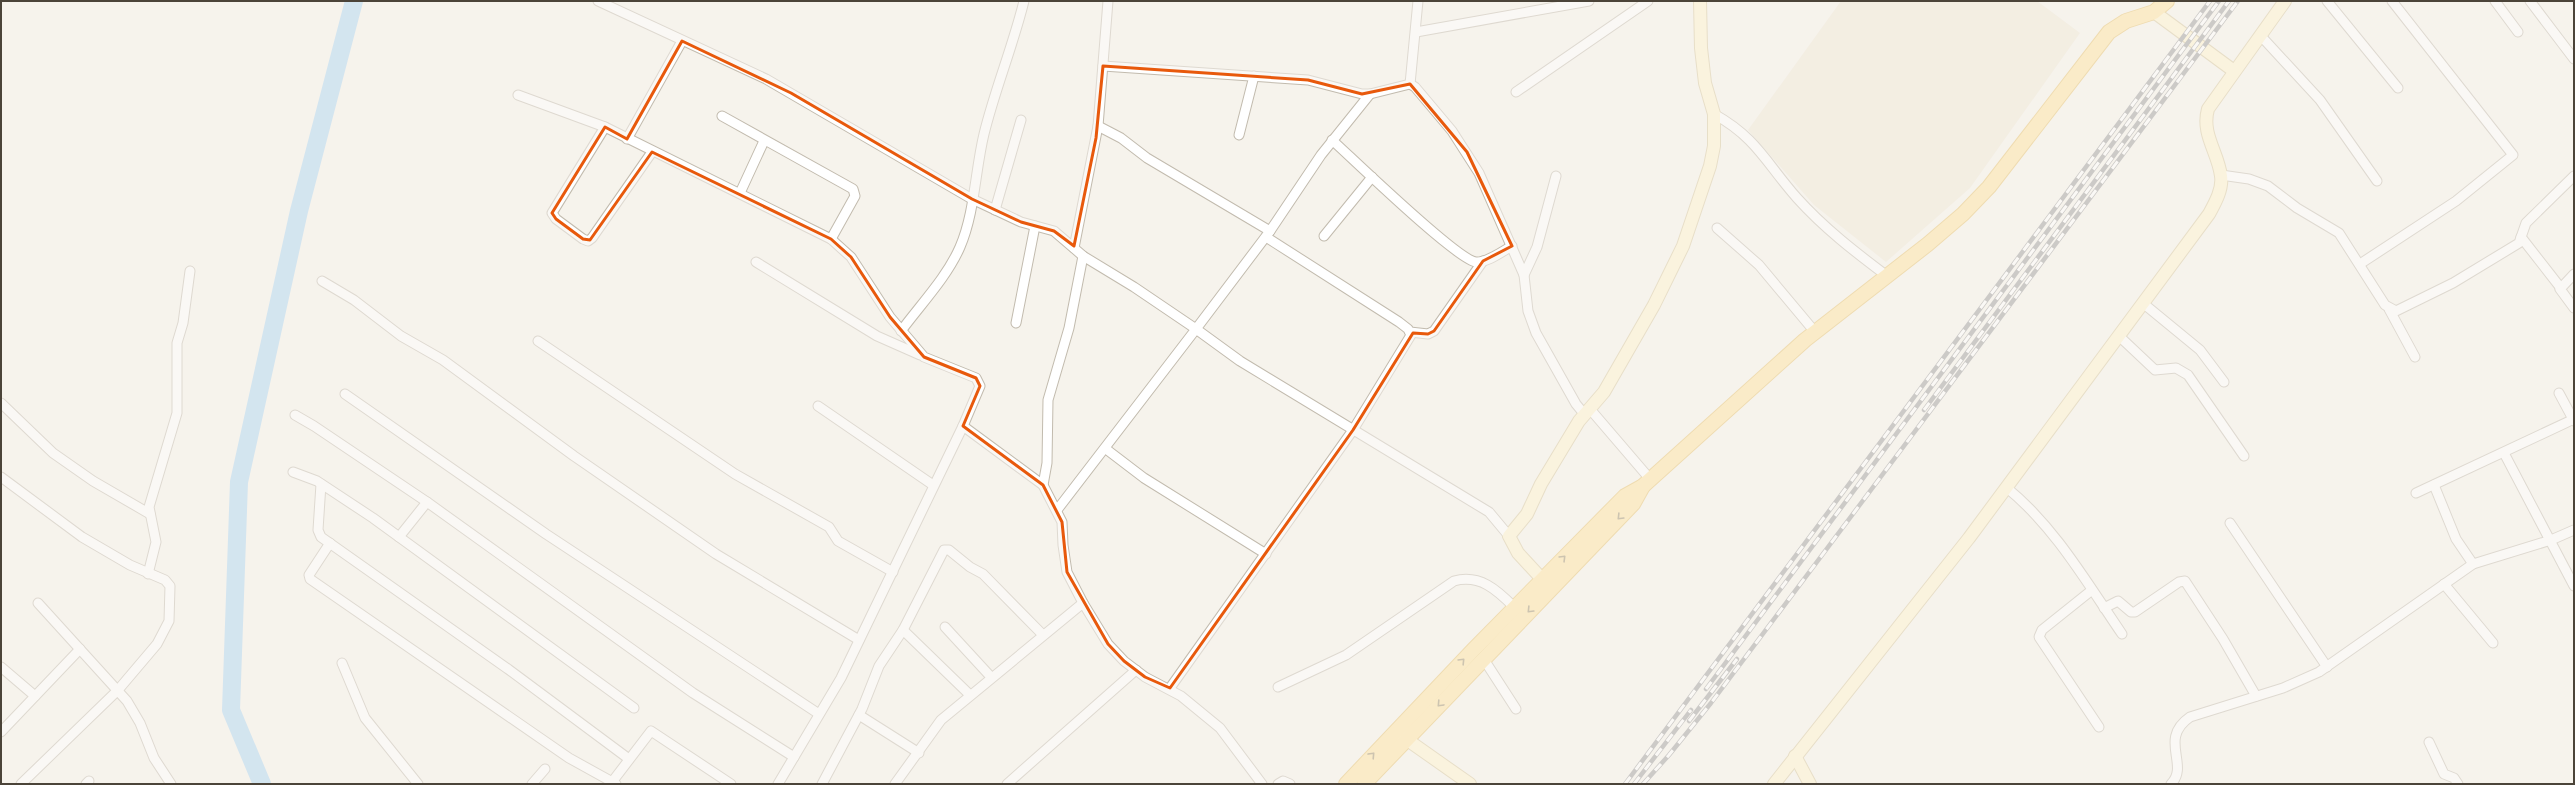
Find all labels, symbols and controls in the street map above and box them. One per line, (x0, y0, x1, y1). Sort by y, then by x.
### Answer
one-way arrow (1617, 512, 1625, 520)
one-way arrow (1558, 555, 1566, 563)
one-way arrow (1527, 605, 1535, 613)
one-way arrow (1457, 658, 1465, 666)
one-way arrow (1438, 700, 1445, 707)
one-way arrow (1367, 752, 1375, 760)

